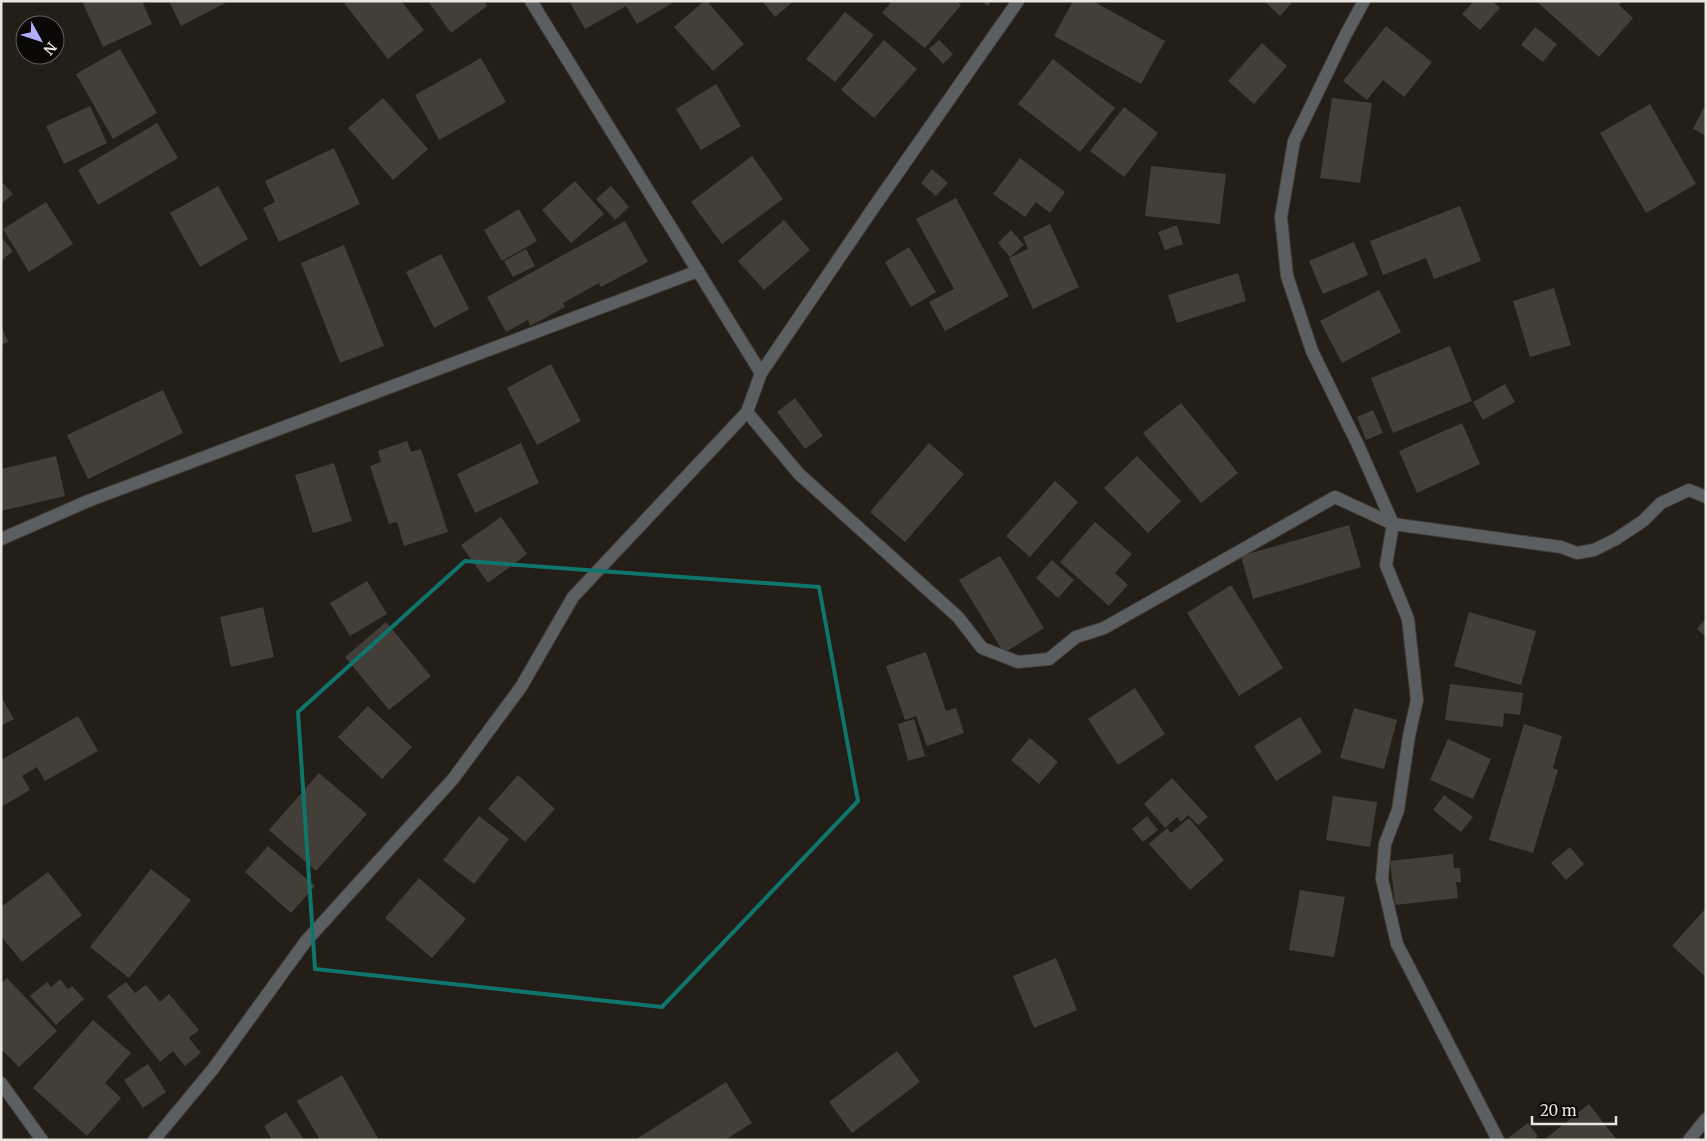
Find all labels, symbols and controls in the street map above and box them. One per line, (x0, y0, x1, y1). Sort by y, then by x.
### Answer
north arrow (15, 15, 65, 65)
text: N (40, 38, 60, 58)
scale bar (1532, 1094, 1616, 1126)
text: 20 m (1540, 1101, 1577, 1120)

